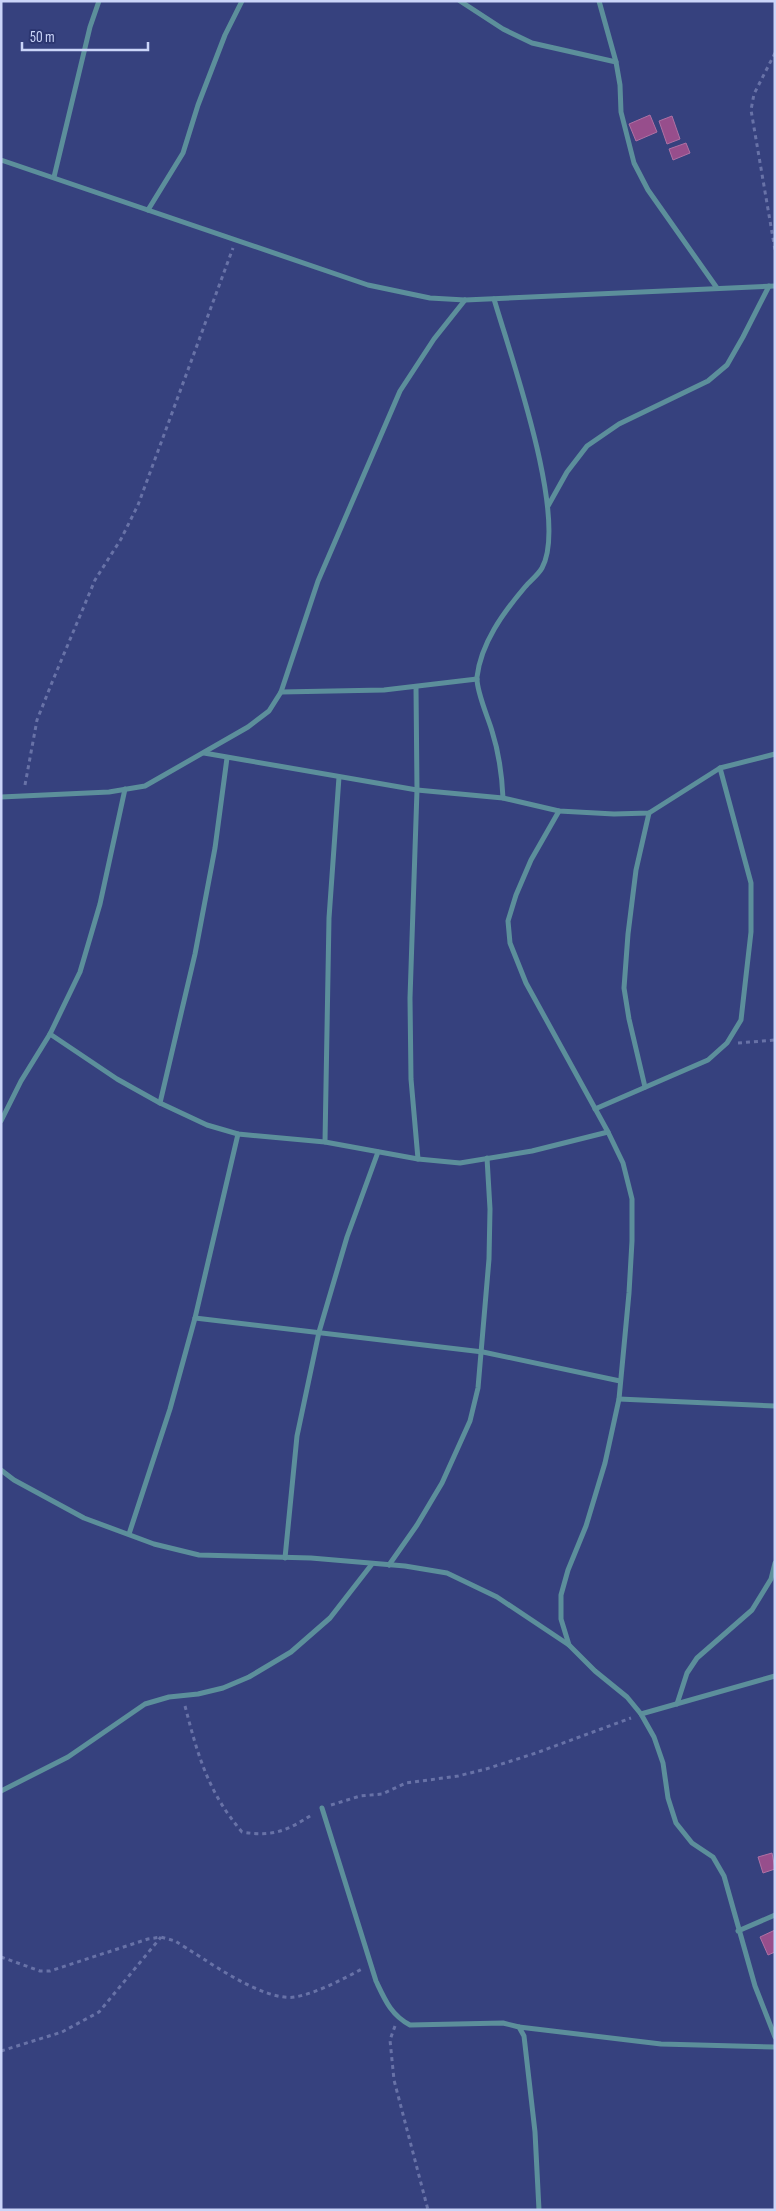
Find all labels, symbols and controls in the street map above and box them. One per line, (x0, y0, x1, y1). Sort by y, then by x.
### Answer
scale bar (22, 20, 149, 52)
text: 50 m (30, 28, 55, 47)

